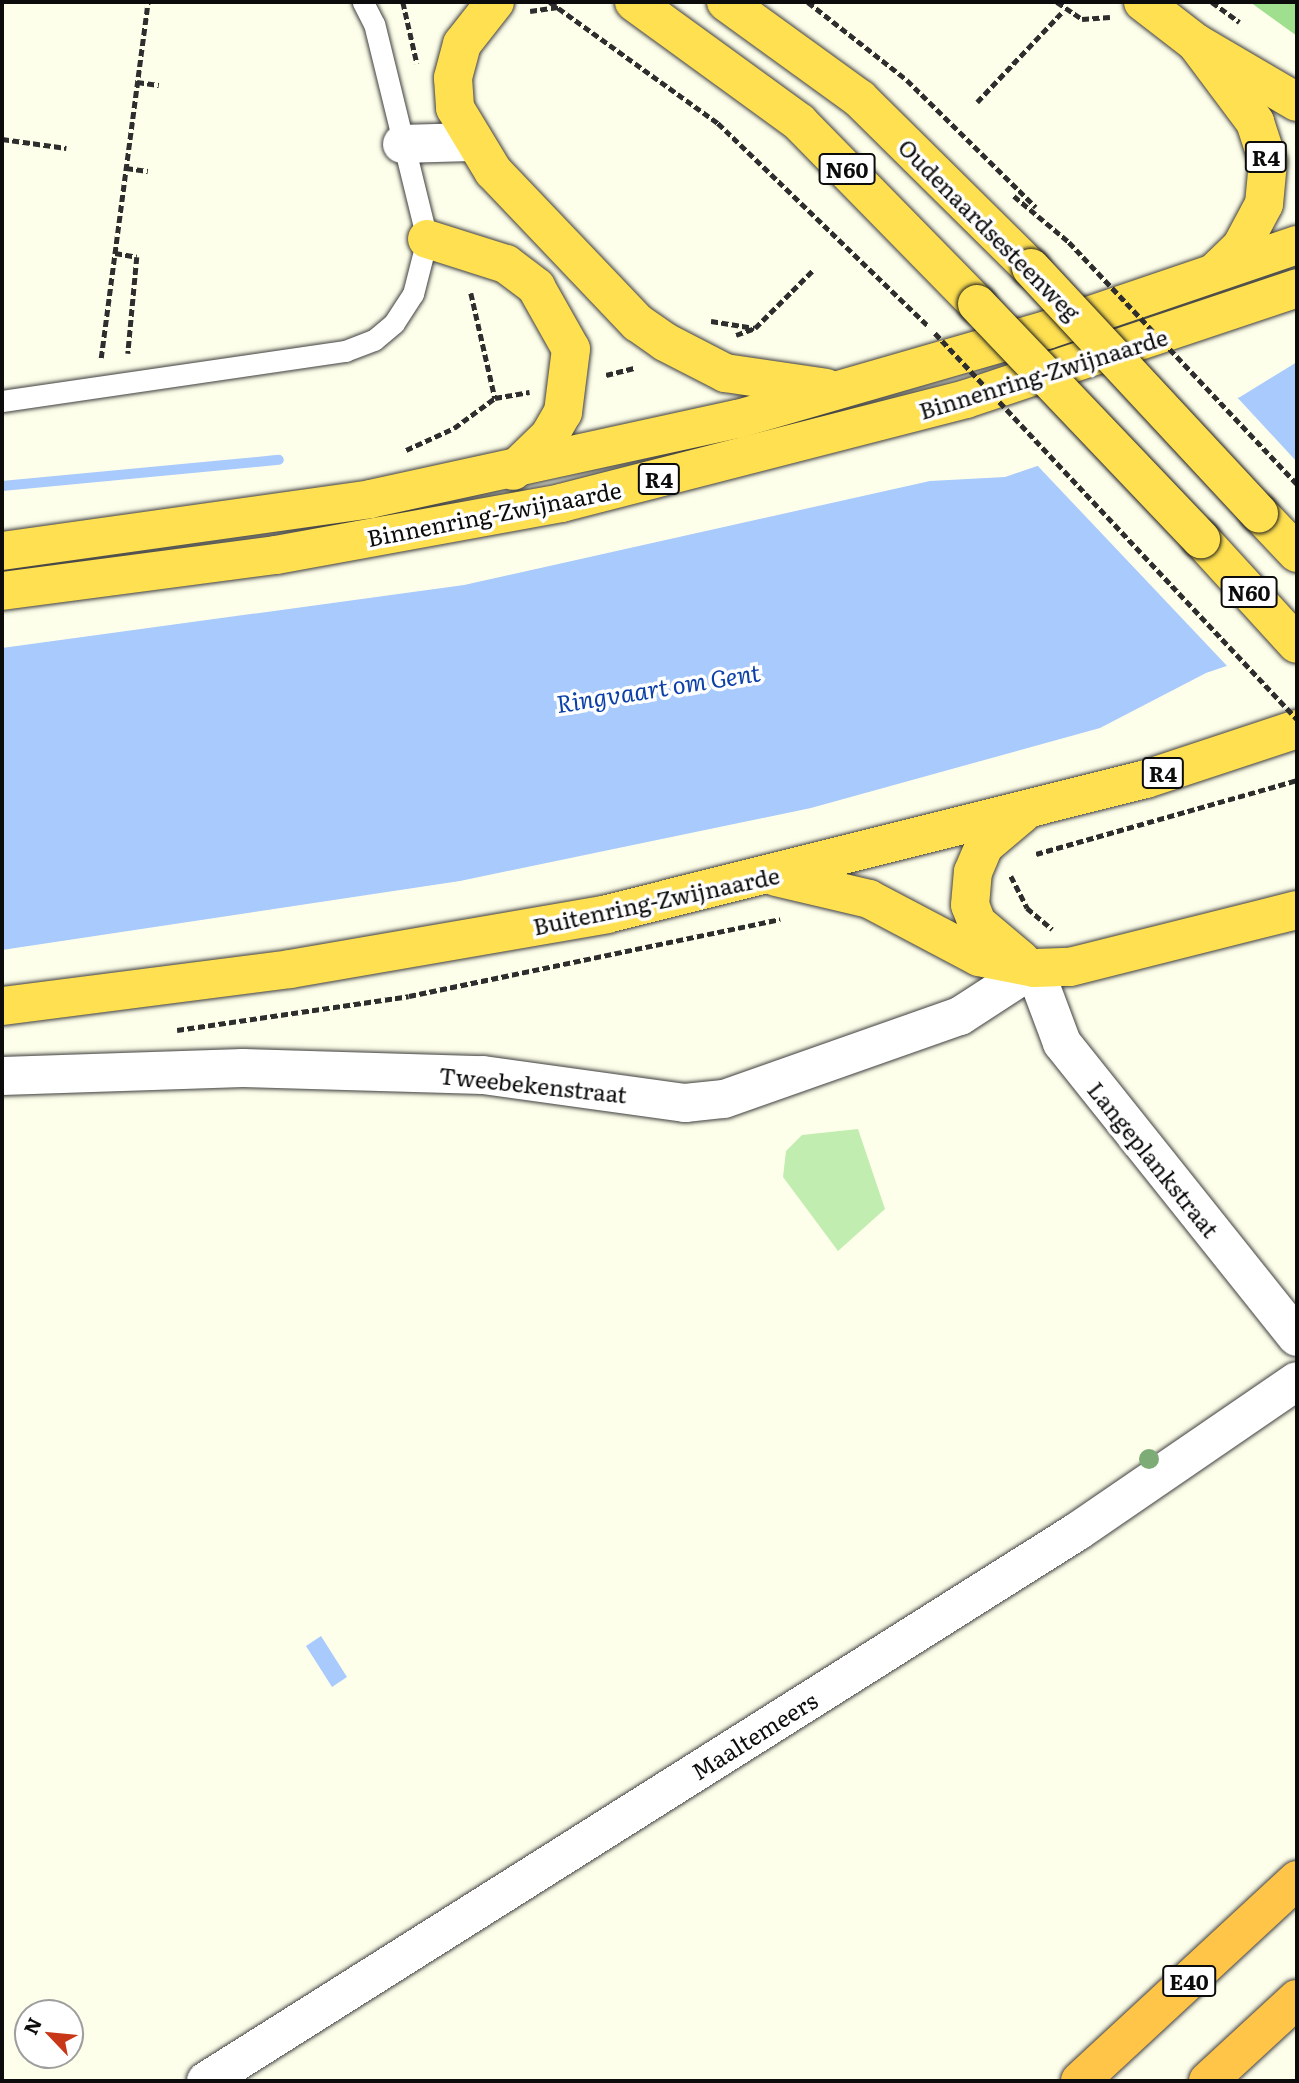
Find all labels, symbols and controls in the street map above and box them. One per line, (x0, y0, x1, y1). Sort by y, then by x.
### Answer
street label: Oudenaardsesteenweg (893, 132, 1087, 326)
road number: R4 (1243, 140, 1289, 174)
road number: N60 (817, 152, 877, 186)
street label: Binnenring-Zwijnaarde (915, 322, 1171, 424)
road number: R4 (636, 462, 682, 496)
street label: Binnenring-Zwijnaarde (365, 475, 623, 551)
road number: N60 (1219, 574, 1279, 610)
water label: Ringvaart om Gent (554, 657, 762, 717)
road number: R4 (1140, 756, 1186, 790)
street label: Buitenring-Zwijnaarde (530, 860, 782, 940)
street label: Tweebekenstraat (438, 1060, 628, 1108)
street label: Langeplankstraat (1083, 1076, 1225, 1242)
street label: Maaltemeers (686, 1685, 822, 1785)
road number: E40 (1161, 1964, 1217, 1998)
north arrow (14, 1999, 84, 2069)
text: N (16, 2012, 48, 2039)

